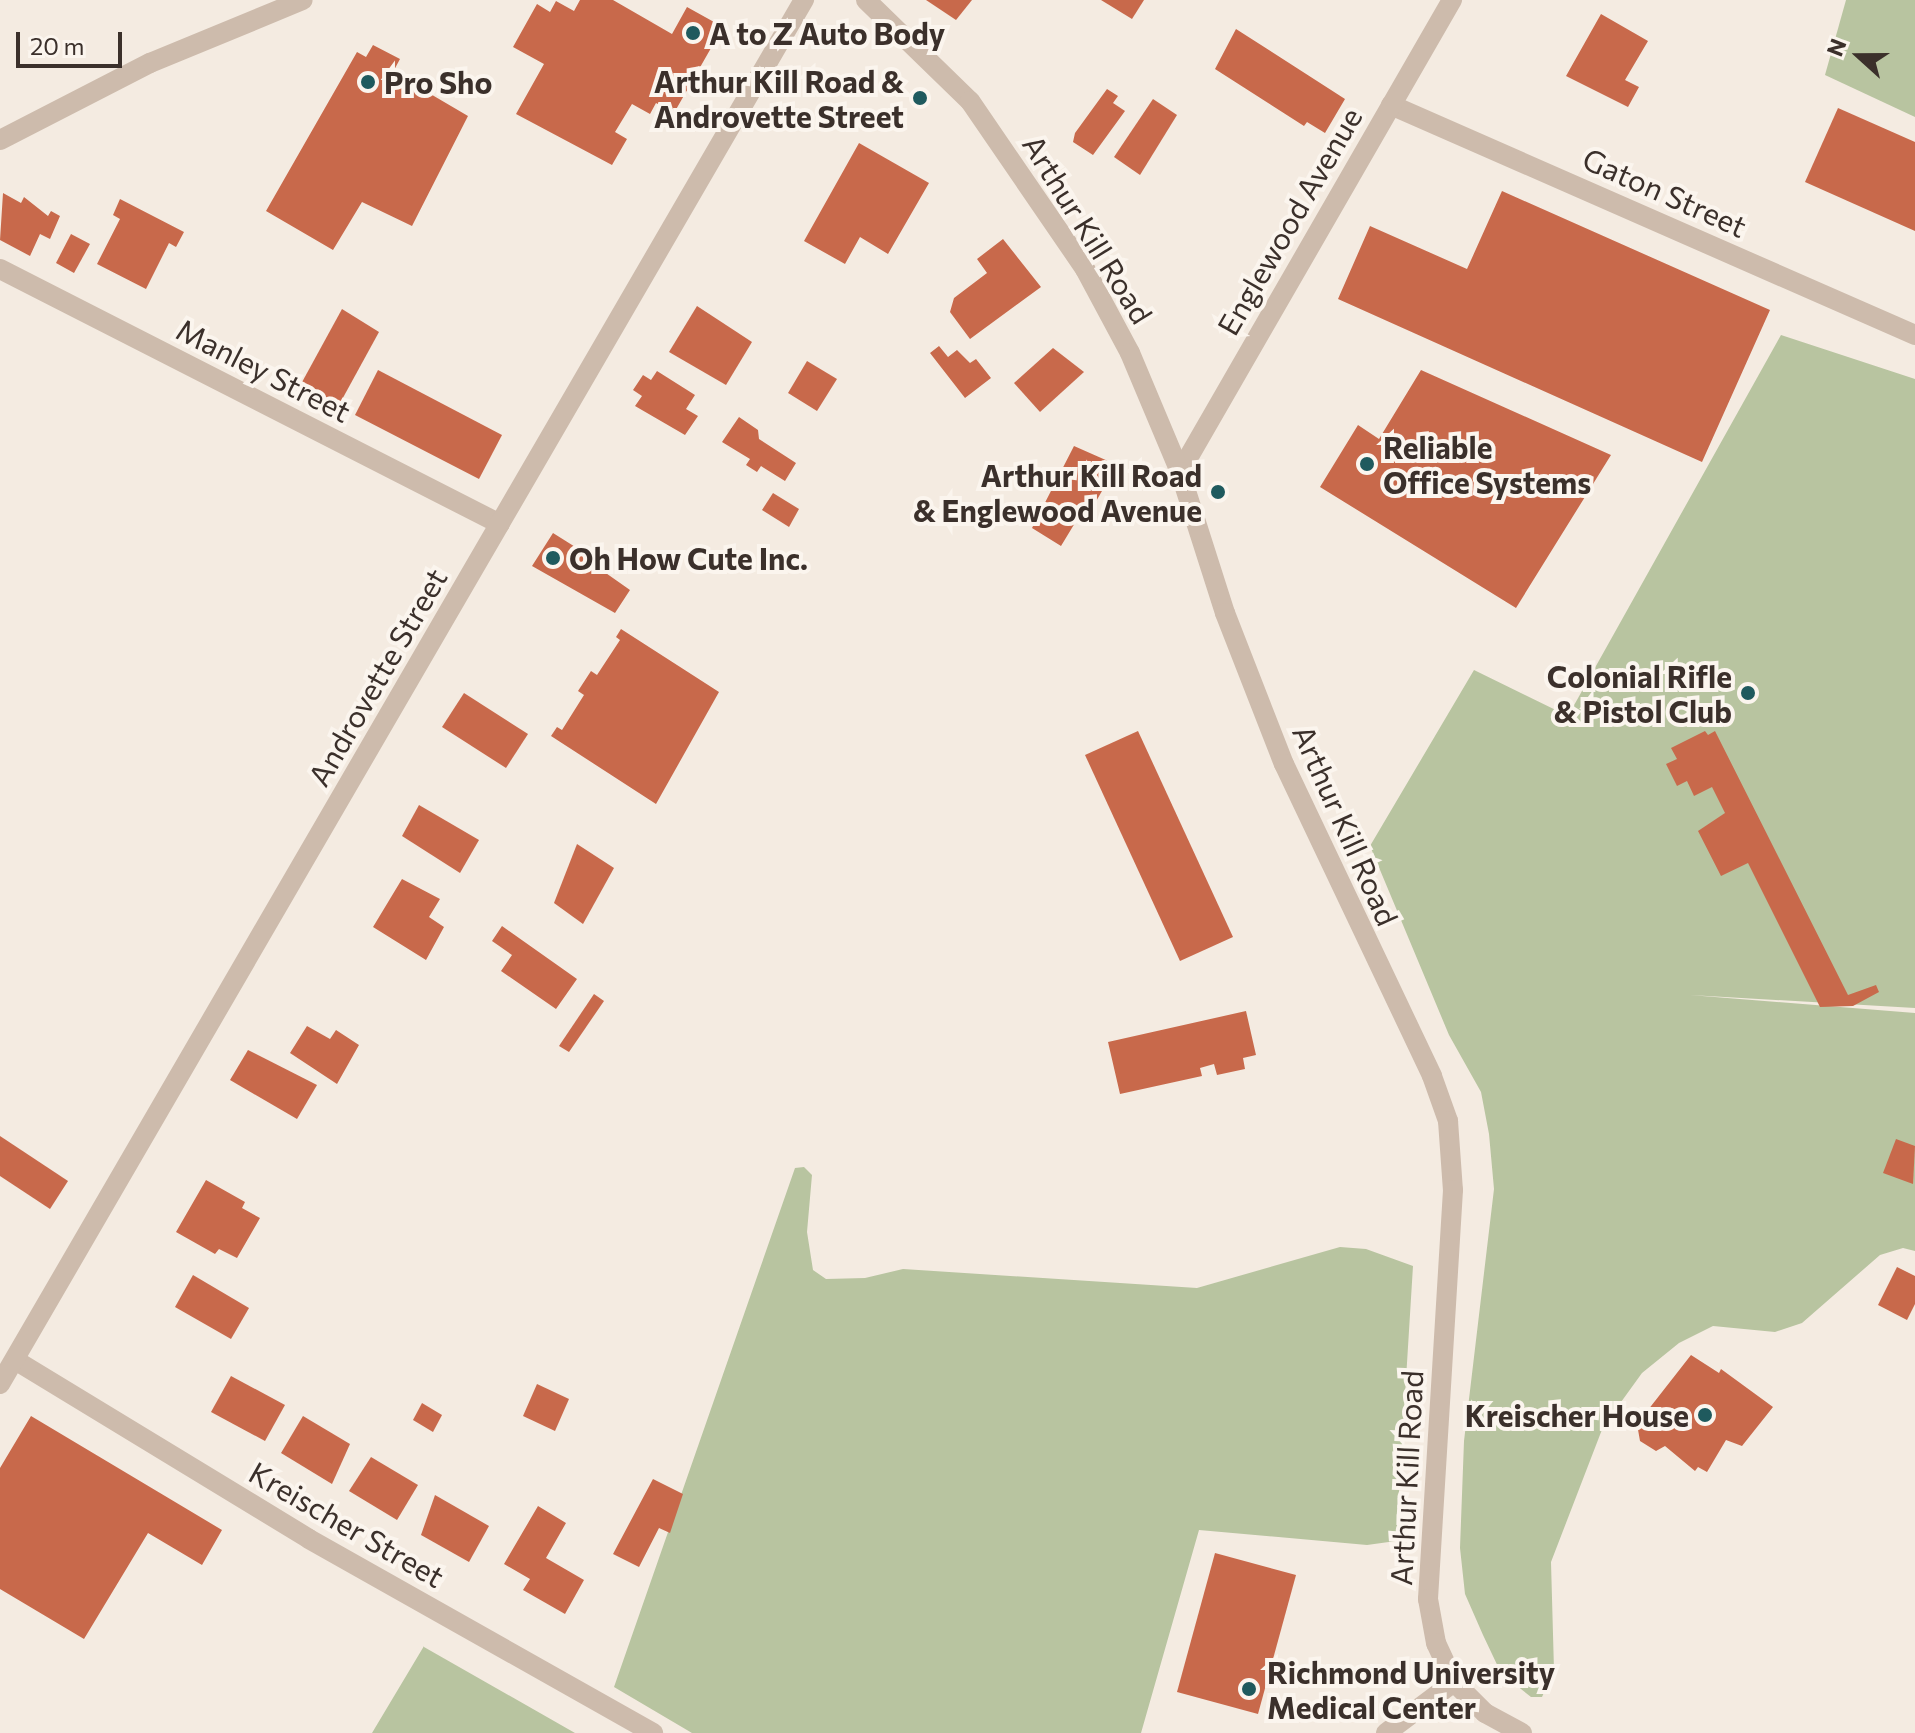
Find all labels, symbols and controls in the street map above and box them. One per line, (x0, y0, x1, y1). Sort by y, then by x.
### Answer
place label: A to Z Auto Body (709, 15, 945, 51)
scale bar (20, 16, 126, 66)
north arrow (1819, 16, 1899, 96)
marker: A to Z Auto Body (684, 24, 702, 42)
text: 20 m (30, 31, 84, 60)
text: N (1821, 35, 1852, 60)
place label: Arthur Kill Road & Androvette Street (654, 63, 904, 134)
place label: Pro Sho (384, 64, 492, 100)
marker: Pro Sho (359, 73, 377, 91)
marker: Arthur Kill Road & Androvette Street (911, 89, 929, 107)
street label: Englewood Avenue (1209, 101, 1369, 341)
street label: Arthur Kill Road (1016, 128, 1160, 330)
street label: Gaton Street (1578, 140, 1752, 244)
street label: Manley Street (171, 311, 357, 429)
place label: Reliable Office Systems (1383, 429, 1591, 500)
marker: Reliable Office Systems (1358, 455, 1376, 473)
place label: Arthur Kill Road & Englewood Avenue (913, 457, 1202, 528)
marker: Arthur Kill Road & Englewood Avenue (1209, 483, 1227, 501)
place label: Oh How Cute Inc. (569, 540, 808, 576)
marker: Oh How Cute Inc. (544, 549, 562, 567)
street label: Androvette Street (300, 562, 454, 792)
place label: Colonial Rifle & Pistol Club (1547, 658, 1732, 728)
marker: Colonial Rifle & Pistol Club (1739, 684, 1757, 702)
street label: Arthur Kill Road (1286, 719, 1406, 931)
street label: Arthur Kill Road (1382, 1369, 1430, 1587)
place label: Kreischer House (1465, 1397, 1689, 1433)
marker: Kreischer House (1696, 1406, 1714, 1424)
street label: Kreischer Street (243, 1454, 451, 1594)
place label: Richmond University Medical Center (1267, 1654, 1555, 1724)
marker: Richmond University Medical Center (1238, 1678, 1260, 1700)

